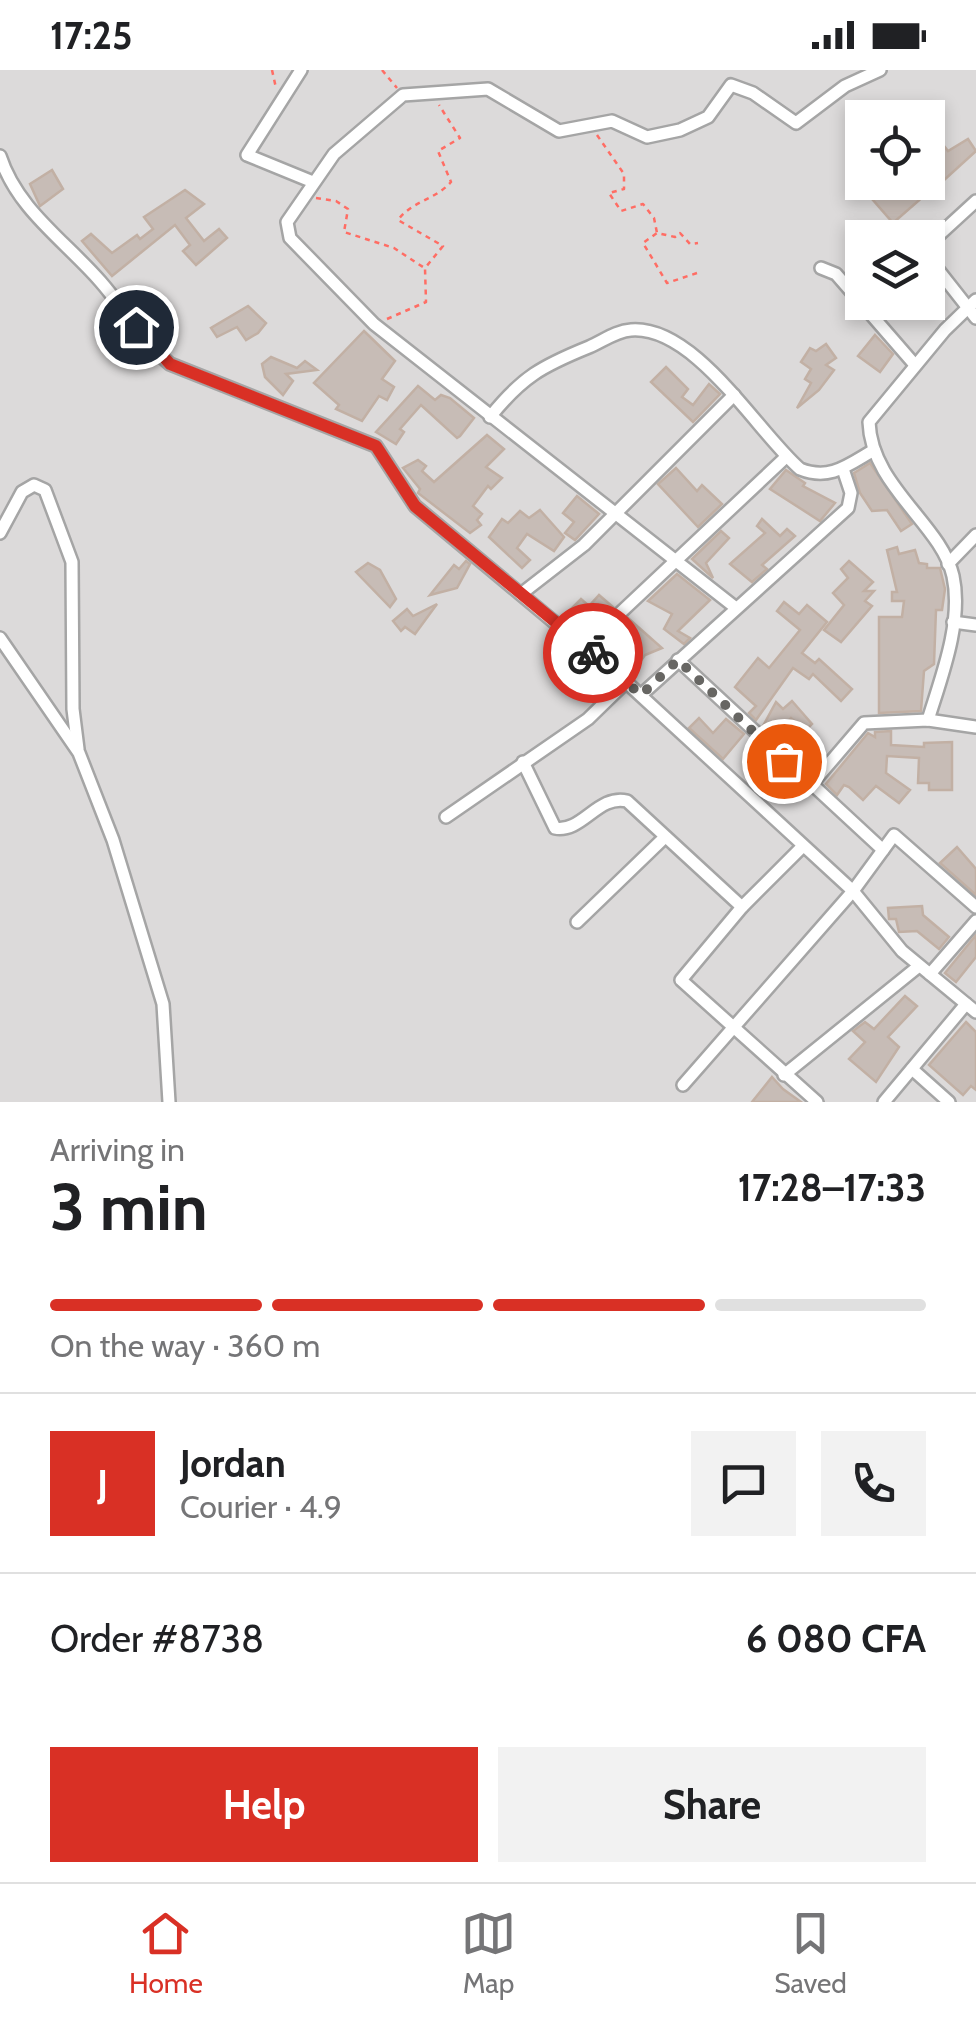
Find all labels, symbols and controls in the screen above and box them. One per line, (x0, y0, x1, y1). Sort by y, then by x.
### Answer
text: 17:25 (50, 12, 132, 59)
map controls (845, 100, 945, 320)
button: locate (845, 100, 945, 200)
button: layers (845, 220, 945, 320)
pin (94, 285, 179, 370)
icon: home (109, 300, 164, 355)
courier (543, 603, 643, 703)
icon: bike (566, 626, 621, 681)
pin (742, 719, 827, 804)
icon: bag (757, 734, 812, 789)
text: Arriving in (50, 1130, 185, 1169)
text: 17:28–17:33 (738, 1164, 926, 1211)
text: 3 min (50, 1167, 208, 1246)
text: On the way · 360 m (50, 1326, 320, 1365)
button: chat (691, 1431, 796, 1536)
button: phone (821, 1431, 926, 1536)
text: Jordan (180, 1440, 286, 1487)
text: J (97, 1460, 108, 1507)
text: Courier · 4.9 (180, 1487, 342, 1526)
text: Order #8738 (50, 1615, 264, 1662)
text: 6 080 CFA (746, 1615, 926, 1662)
button: Help (50, 1747, 478, 1862)
button: Share (498, 1747, 926, 1862)
tab: Home (129, 1906, 203, 2000)
tab: Map (461, 1906, 516, 2000)
tab: Saved (774, 1906, 847, 2000)

